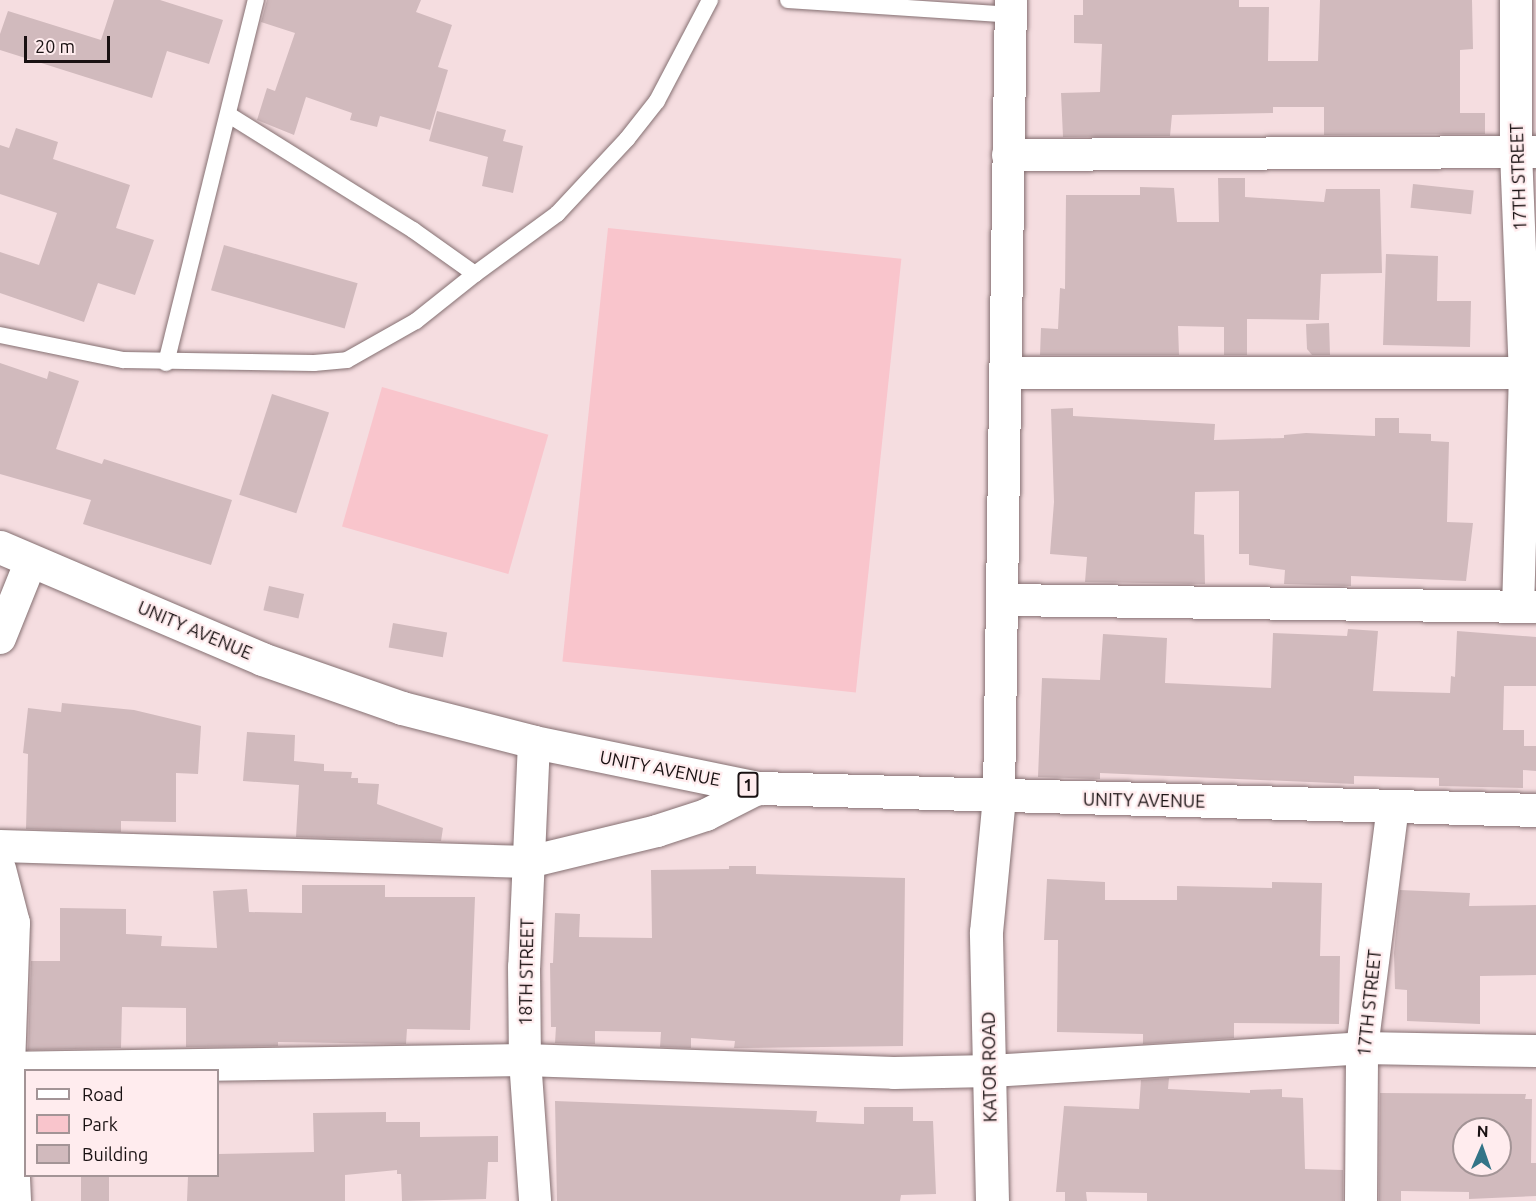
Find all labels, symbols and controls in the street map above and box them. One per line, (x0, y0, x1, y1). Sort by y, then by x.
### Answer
scale bar (27, 24, 112, 62)
text: 20 m (35, 36, 75, 56)
street label: 17TH STREET (1505, 123, 1531, 231)
street label: UNITY AVENUE (134, 596, 256, 664)
street label: UNITY AVENUE (598, 746, 722, 790)
road number: 1 (736, 772, 760, 798)
street label: UNITY AVENUE (1083, 788, 1205, 812)
street label: 18TH STREET (514, 918, 538, 1026)
street label: 17TH STREET (1353, 948, 1385, 1058)
street label: KATOR ROAD (977, 1011, 1001, 1123)
legend (24, 1069, 219, 1177)
text: Road (82, 1084, 124, 1104)
text: Park (82, 1114, 118, 1134)
north arrow (1452, 1117, 1512, 1177)
text: N (1476, 1122, 1489, 1140)
text: Building (82, 1144, 148, 1164)

